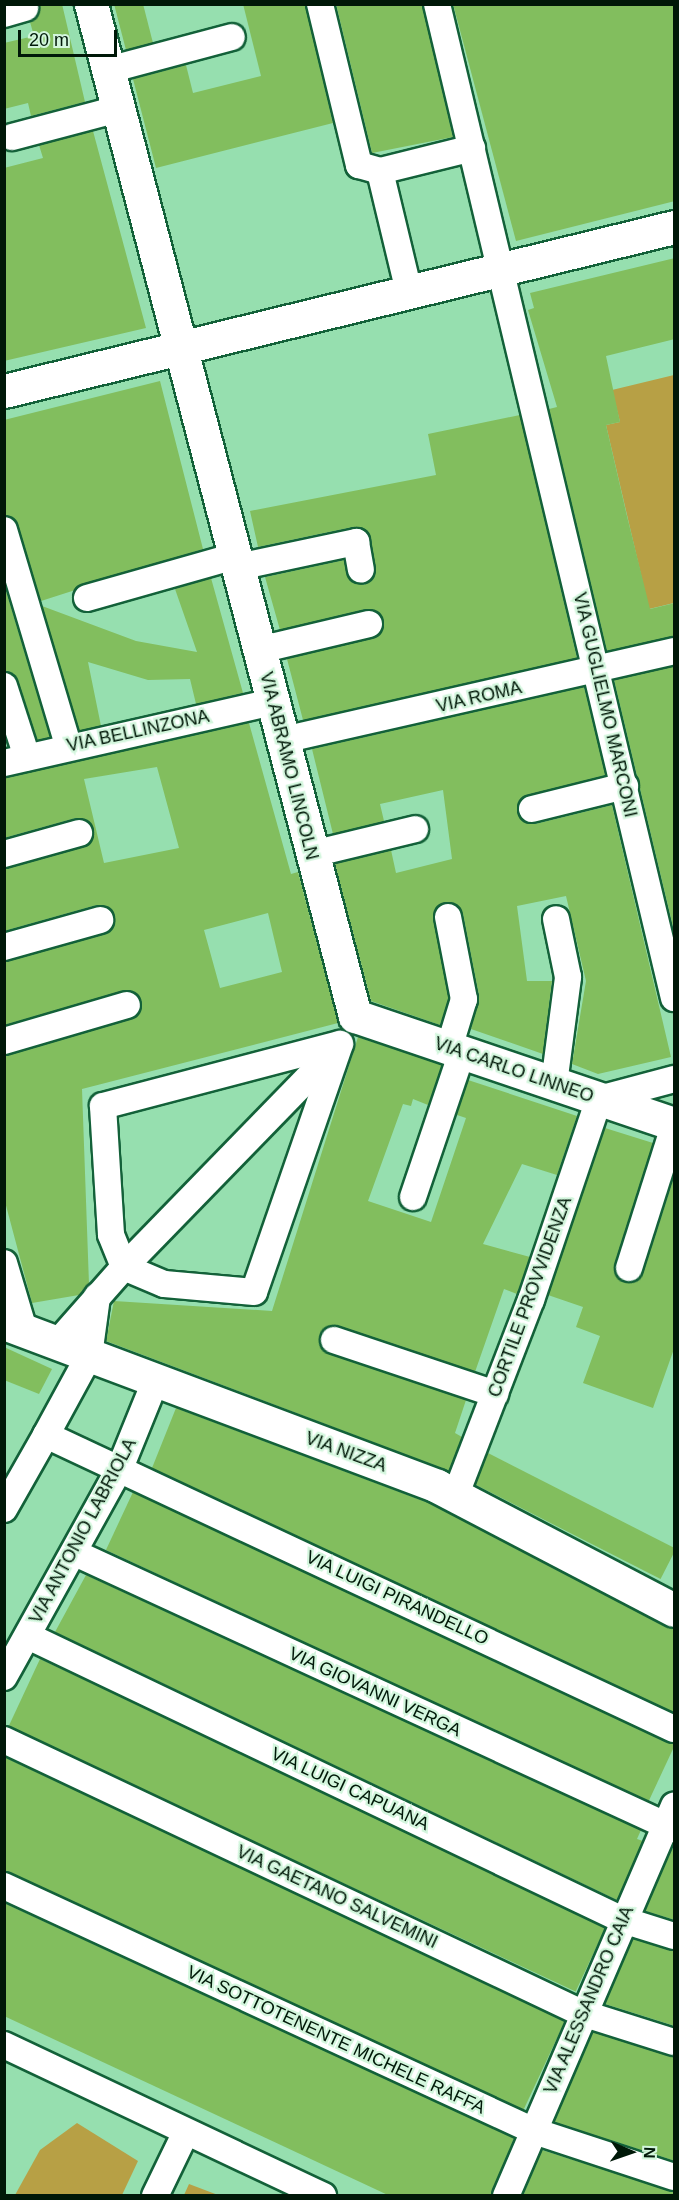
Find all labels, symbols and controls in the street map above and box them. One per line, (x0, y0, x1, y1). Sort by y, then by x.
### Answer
scale bar (21, 18, 120, 56)
text: 20 m (29, 30, 69, 50)
street label: VIA GUGLIELMO MARCONI (568, 590, 642, 820)
street label: VIA ABRAMO LINCOLN (255, 669, 323, 863)
street label: VIA ROMA (434, 677, 524, 717)
street label: VIA BELLINZONA (64, 705, 212, 757)
street label: VIA CARLO LINNEO (431, 1032, 597, 1108)
street label: CORTILE PROVVIDENZA (484, 1194, 576, 1400)
street label: VIA NIZZA (302, 1427, 390, 1477)
street label: VIA ANTONIO LABRIOLA (24, 1434, 142, 1628)
street label: VIA LUIGI PIRANDELLO (302, 1546, 492, 1650)
street label: VIA GIOVANNI VERGA (285, 1642, 465, 1742)
street label: VIA LUIGI CAPUANA (267, 1743, 433, 1835)
street label: VIA GAETANO SALVEMINI (233, 1841, 441, 1953)
street label: VIA ALESSANDRO CAIA (539, 1902, 639, 2098)
street label: VIA SOTTOTENENTE MICHELE RAFFA (183, 1961, 489, 2119)
north arrow (601, 2122, 661, 2182)
text: N (641, 2147, 658, 2159)

